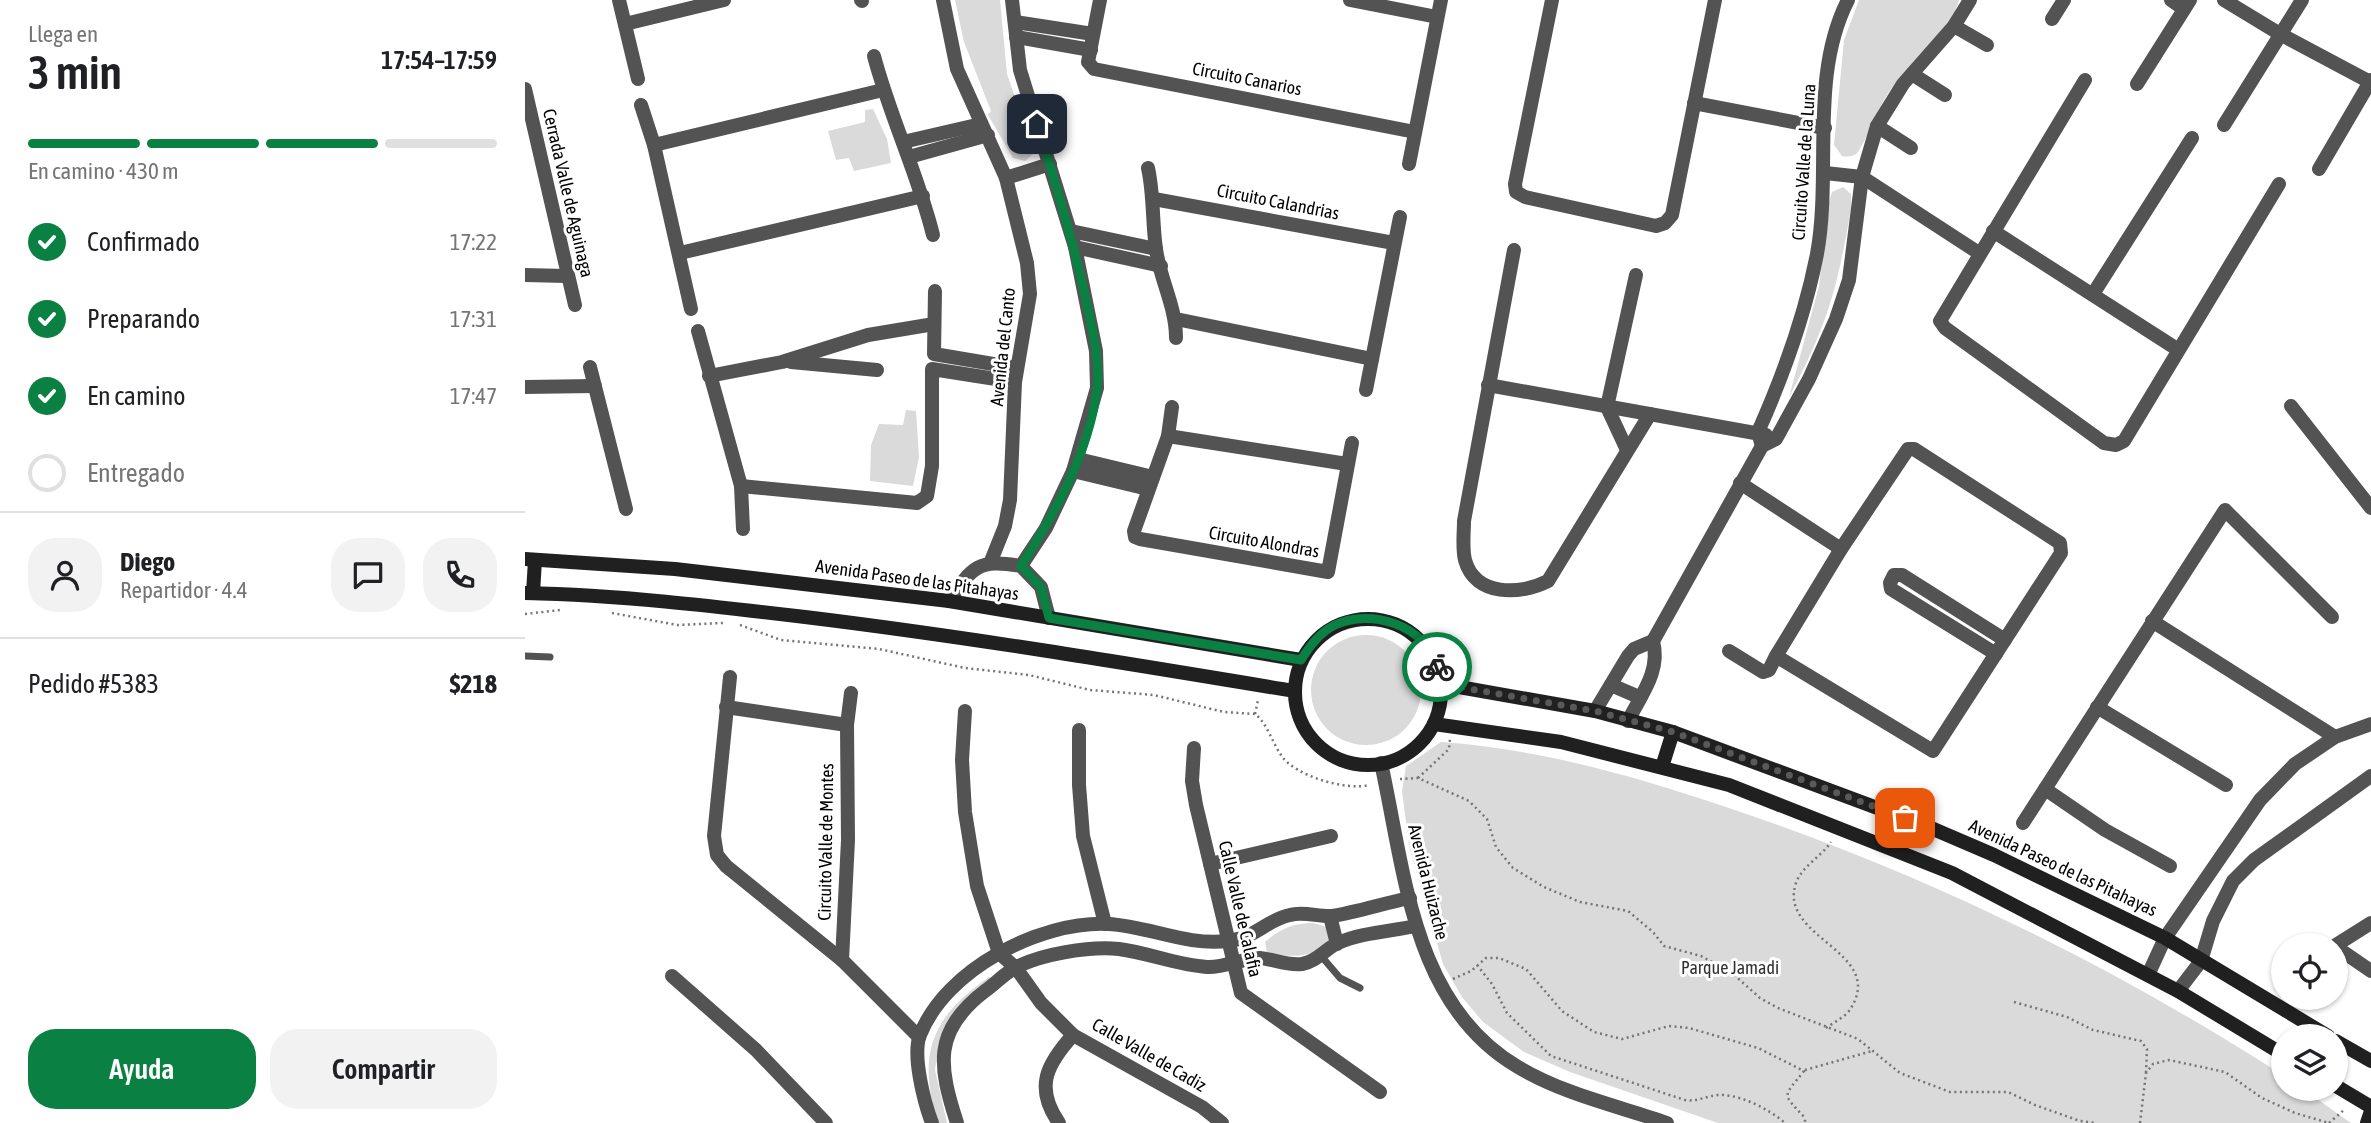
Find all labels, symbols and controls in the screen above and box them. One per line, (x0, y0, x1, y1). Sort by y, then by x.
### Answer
text: Llega en (28, 21, 98, 47)
text: 17:54–17:59 (381, 45, 497, 75)
text: 3 min (28, 46, 122, 99)
street label: Circuito Canarios (1191, 58, 1303, 99)
street label: Circuito Valle de la Luna (1788, 83, 1819, 241)
pin (1007, 94, 1067, 154)
icon: home (1018, 105, 1056, 143)
street label: Cerrada Valle de Aguinaga (539, 107, 598, 279)
text: En camino · 430 m (28, 158, 179, 184)
street label: Circuito Calandrias (1215, 179, 1341, 224)
icon: check (28, 223, 66, 261)
text: Confirmado (87, 227, 200, 257)
text: 17:22 (450, 229, 497, 255)
street label: Avenida del Canto (986, 287, 1019, 407)
icon: check (28, 300, 66, 338)
text: Preparando (87, 304, 200, 334)
text: 17:31 (450, 306, 497, 332)
icon: check (28, 377, 66, 415)
text: En camino (87, 381, 186, 411)
text: 17:47 (450, 383, 497, 409)
text: Entregado (87, 458, 185, 488)
street label: Circuito Alondras (1207, 521, 1321, 562)
button: person (28, 538, 102, 612)
button: chat (331, 538, 405, 612)
button: phone (423, 538, 497, 612)
text: Diego (120, 547, 175, 577)
street label: Avenida Paseo de las Pitahayas (814, 555, 1020, 604)
text: Repartidor · 4.4 (120, 577, 247, 603)
courier (1402, 632, 1472, 702)
icon: bike (1418, 648, 1456, 686)
text: Pedido #5383 (28, 669, 159, 699)
text: $218 (449, 669, 497, 699)
street label: Circuito Valle de Montes (814, 763, 837, 921)
pin (1875, 788, 1935, 848)
icon: bag (1886, 799, 1924, 837)
street label: Avenida Paseo de las Pitahayas (1966, 815, 2161, 920)
street label: Avenida Huizache (1404, 822, 1453, 942)
street label: Calle Valle de Calafia (1215, 839, 1266, 979)
map controls (2271, 933, 2348, 1101)
button: locate (2271, 933, 2348, 1010)
park label: Parque Jamadi (1681, 957, 1779, 978)
street label: Calle Valle de Cadiz (1089, 1013, 1210, 1096)
button: layers (2271, 1024, 2348, 1101)
button: Ayuda (28, 1029, 256, 1109)
button: Compartir (270, 1029, 497, 1109)

